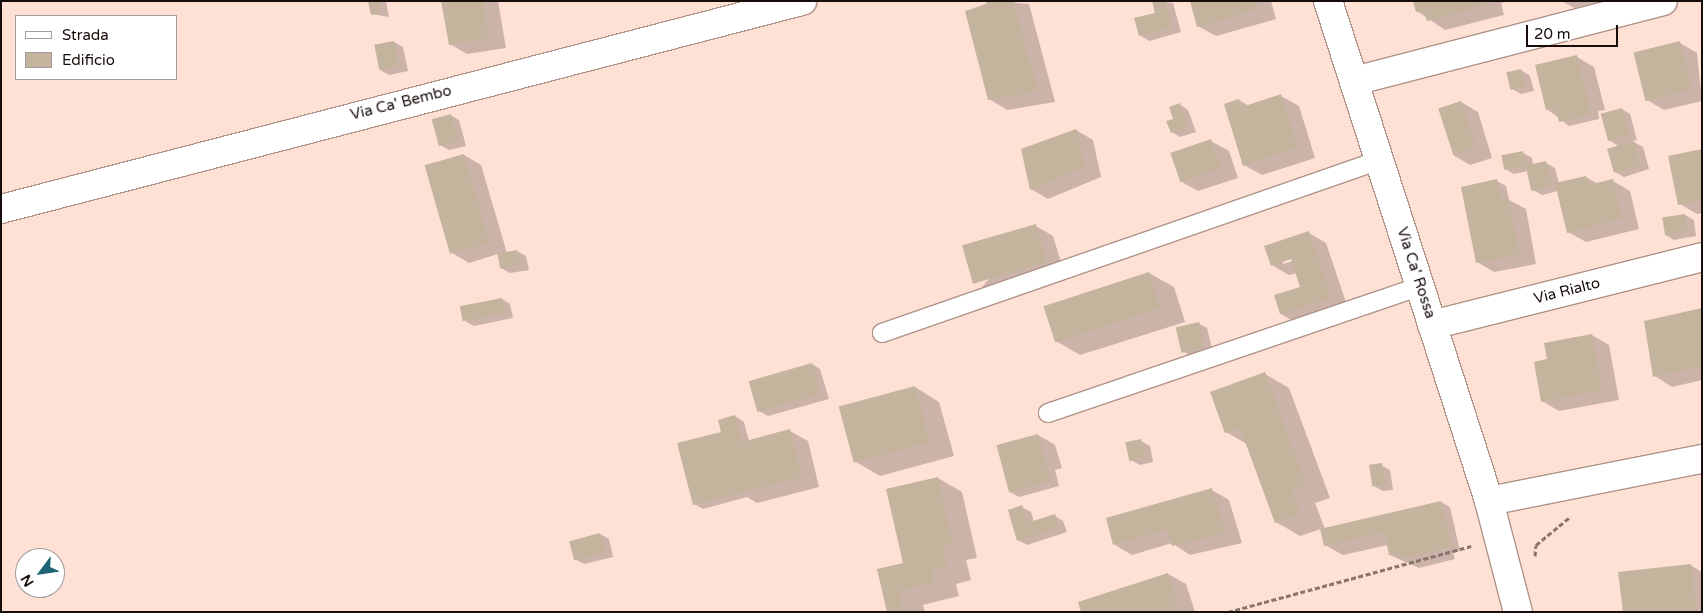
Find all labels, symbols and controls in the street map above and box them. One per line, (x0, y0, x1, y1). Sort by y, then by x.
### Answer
legend (15, 15, 178, 80)
scale bar (1528, 15, 1620, 47)
text: 20 m (1534, 25, 1571, 43)
text: Strada (62, 26, 109, 44)
text: Edificio (62, 51, 115, 69)
street label: Via Ca' Bembo (349, 82, 453, 124)
street label: Via Ca' Rossa (1393, 225, 1439, 321)
street label: Via Rialto (1532, 274, 1602, 308)
north arrow (15, 548, 65, 598)
text: N (17, 571, 38, 590)

